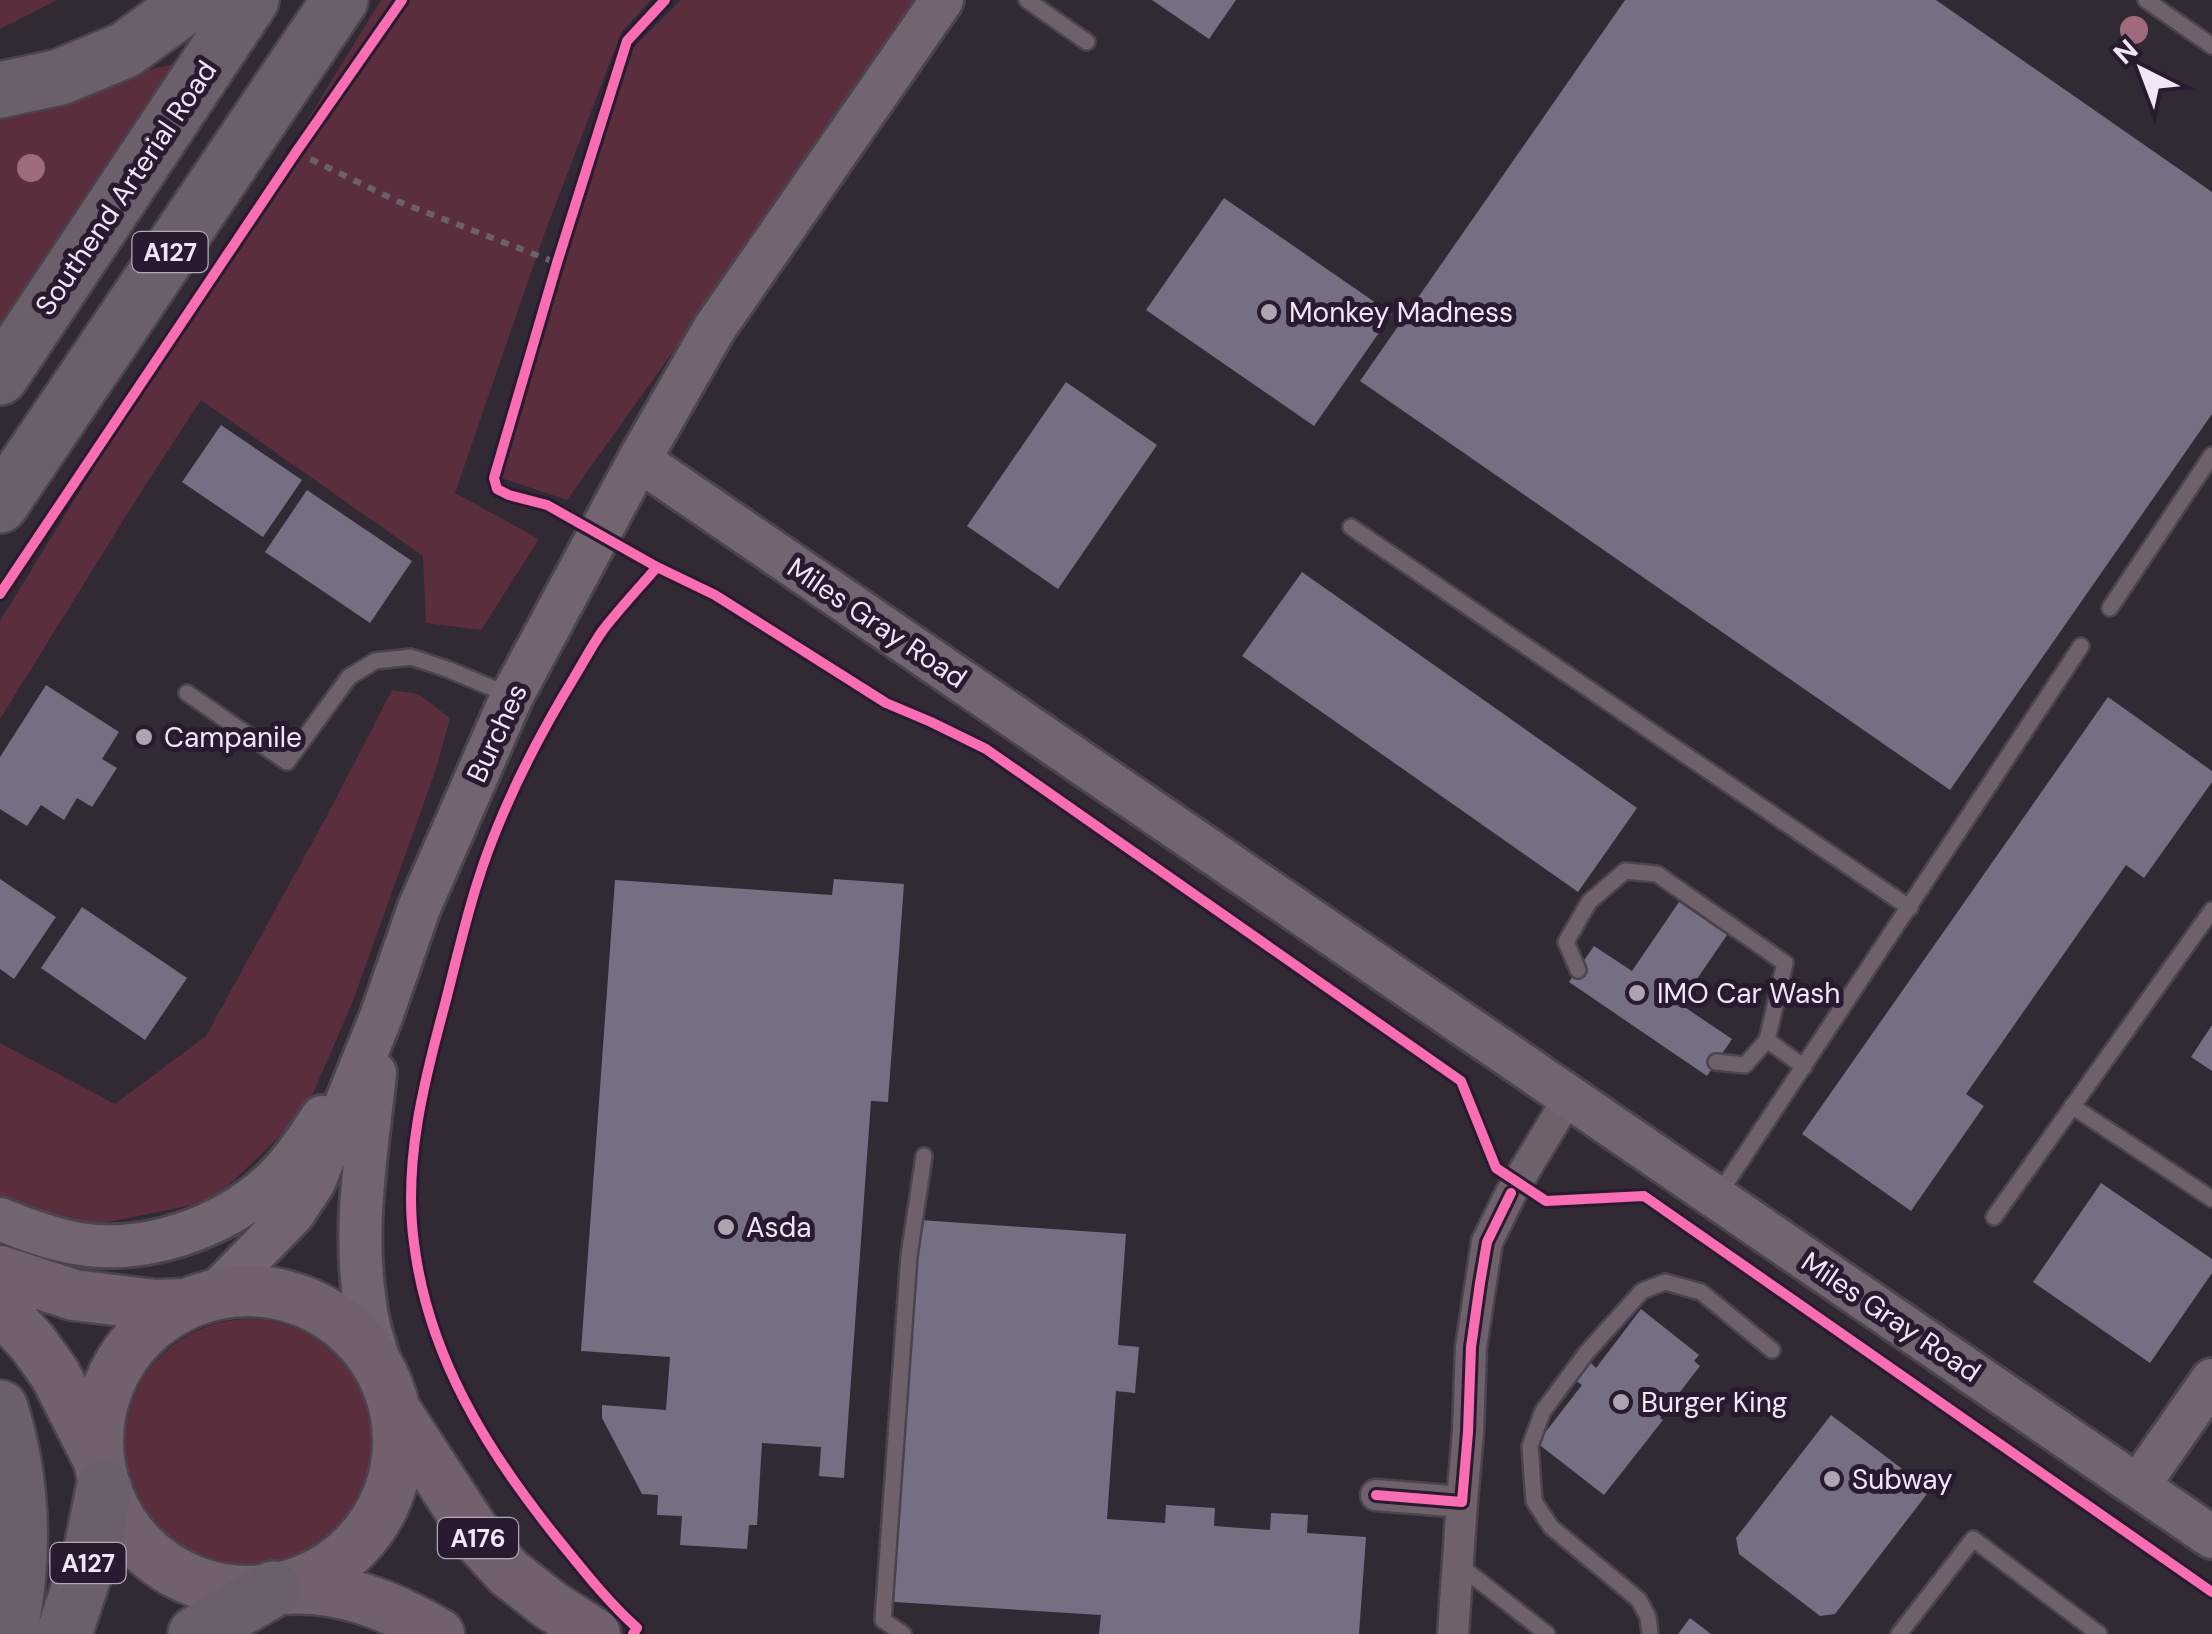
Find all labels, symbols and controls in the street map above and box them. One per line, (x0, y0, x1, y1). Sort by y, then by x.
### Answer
north arrow (2092, 20, 2192, 120)
text: N (2106, 31, 2146, 72)
street label: Southend Arterial Road (27, 53, 225, 323)
road number: A127 (132, 232, 208, 272)
place label: Monkey Madness (1289, 294, 1513, 331)
marker: Monkey Madness (1258, 301, 1280, 323)
street label: Miles Gray Road (780, 549, 974, 697)
street label: Burches (458, 678, 536, 788)
place label: Campanile (164, 719, 302, 756)
marker: Campanile (133, 726, 155, 748)
place label: IMO Car Wash (1657, 975, 1840, 1012)
marker: IMO Car Wash (1626, 982, 1648, 1004)
place label: Asda (746, 1209, 811, 1246)
marker: Asda (715, 1216, 737, 1238)
street label: Miles Gray Road (1794, 1243, 1988, 1391)
place label: Burger King (1641, 1384, 1788, 1421)
marker: Burger King (1610, 1391, 1632, 1413)
place label: Subway (1852, 1461, 1953, 1498)
marker: Subway (1821, 1468, 1843, 1490)
road number: A176 (438, 1518, 518, 1558)
road number: A127 (51, 1543, 126, 1583)

